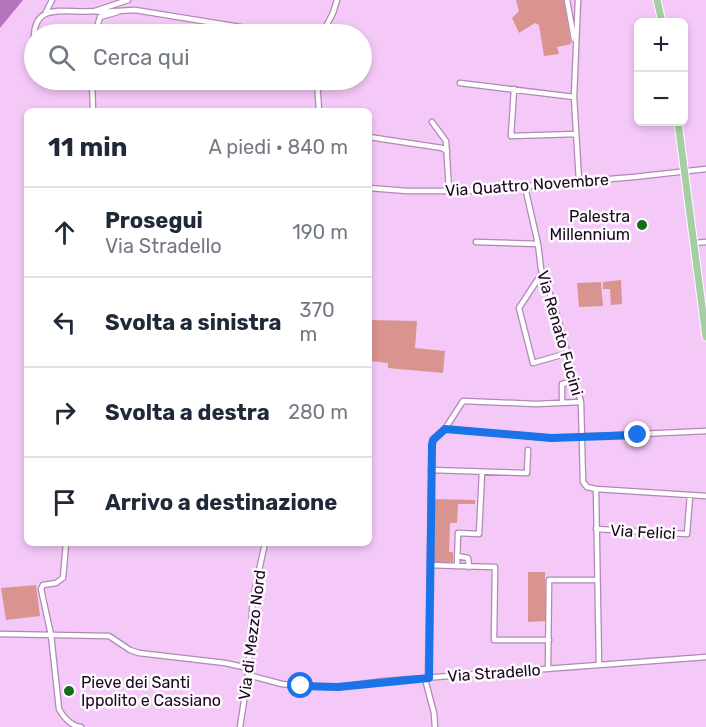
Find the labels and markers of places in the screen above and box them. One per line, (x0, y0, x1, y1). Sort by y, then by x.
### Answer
place label: Palestra Millennium (550, 207, 630, 244)
marker: Palestra Millennium (635, 218, 649, 232)
place label: Pieve dei Santi Ippolito e Cassiano (81, 673, 221, 710)
marker: Pieve dei Santi Ippolito e Cassiano (62, 684, 76, 698)

